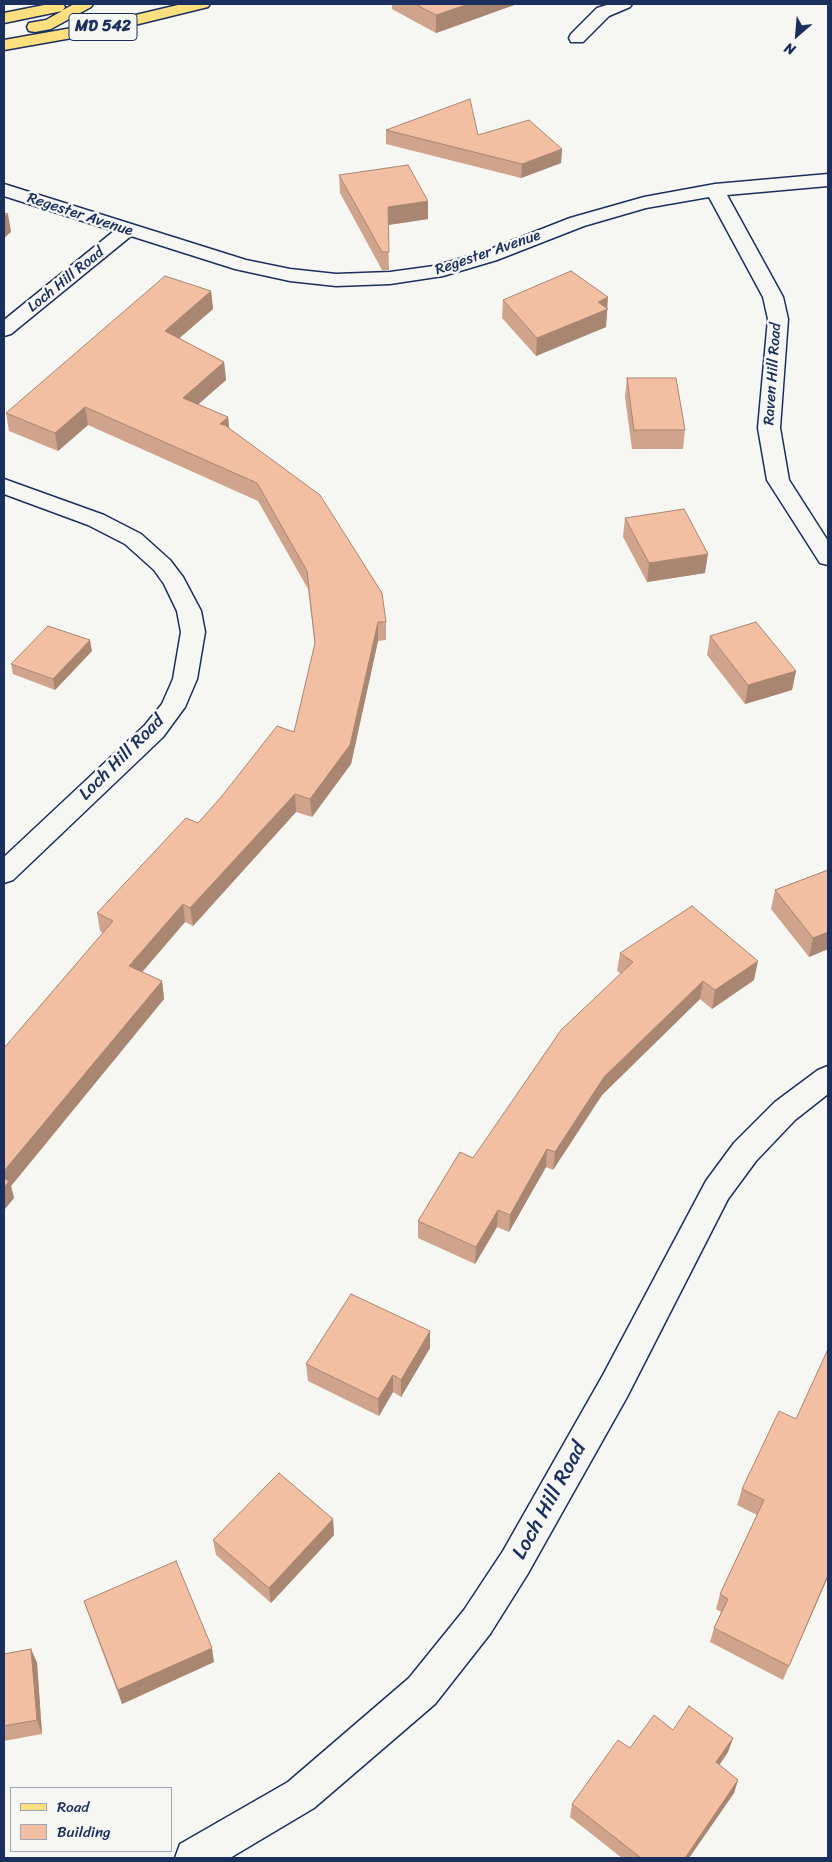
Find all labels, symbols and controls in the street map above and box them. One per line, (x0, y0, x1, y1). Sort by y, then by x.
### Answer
north arrow (772, 10, 822, 60)
road number: MD 542 (69, 14, 137, 41)
text: N (780, 35, 800, 62)
street label: Regester Avenue (25, 189, 135, 241)
street label: Regester Avenue (433, 227, 543, 279)
street label: Loch Hill Road (24, 244, 108, 316)
street label: Raven Hill Road (760, 322, 786, 426)
street label: Loch Hill Road (75, 711, 169, 805)
street label: Loch Hill Road (507, 1438, 593, 1564)
legend (10, 1787, 172, 1852)
text: Road (57, 1794, 89, 1820)
text: Building (57, 1819, 111, 1845)

